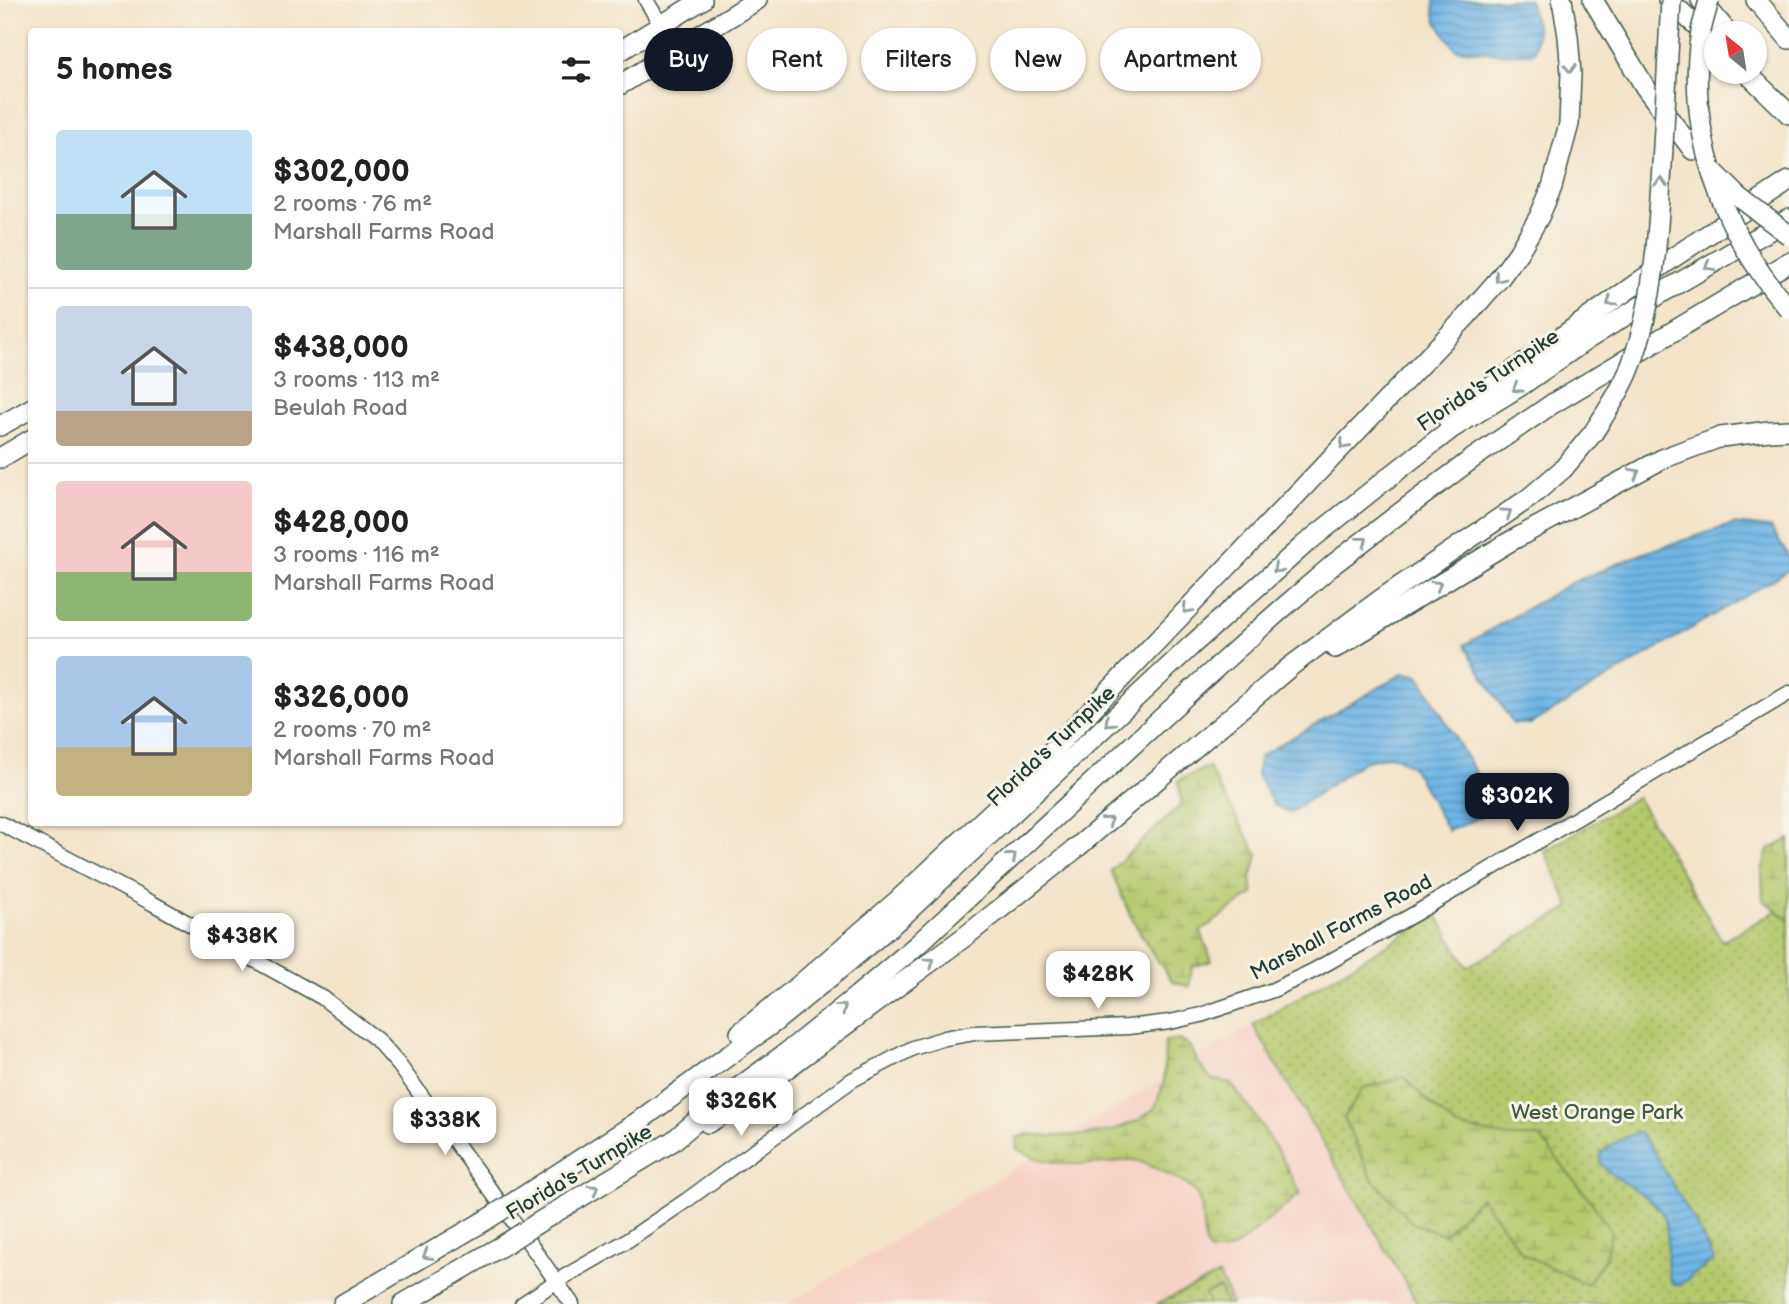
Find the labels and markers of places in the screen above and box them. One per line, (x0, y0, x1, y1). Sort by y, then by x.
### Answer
pin: $302K (1468, 774, 1566, 833)
pin: $438K (193, 914, 291, 973)
pin: $428K (1049, 951, 1147, 1011)
pin: $326K (692, 1078, 790, 1138)
pin: $338K (396, 1098, 494, 1157)

